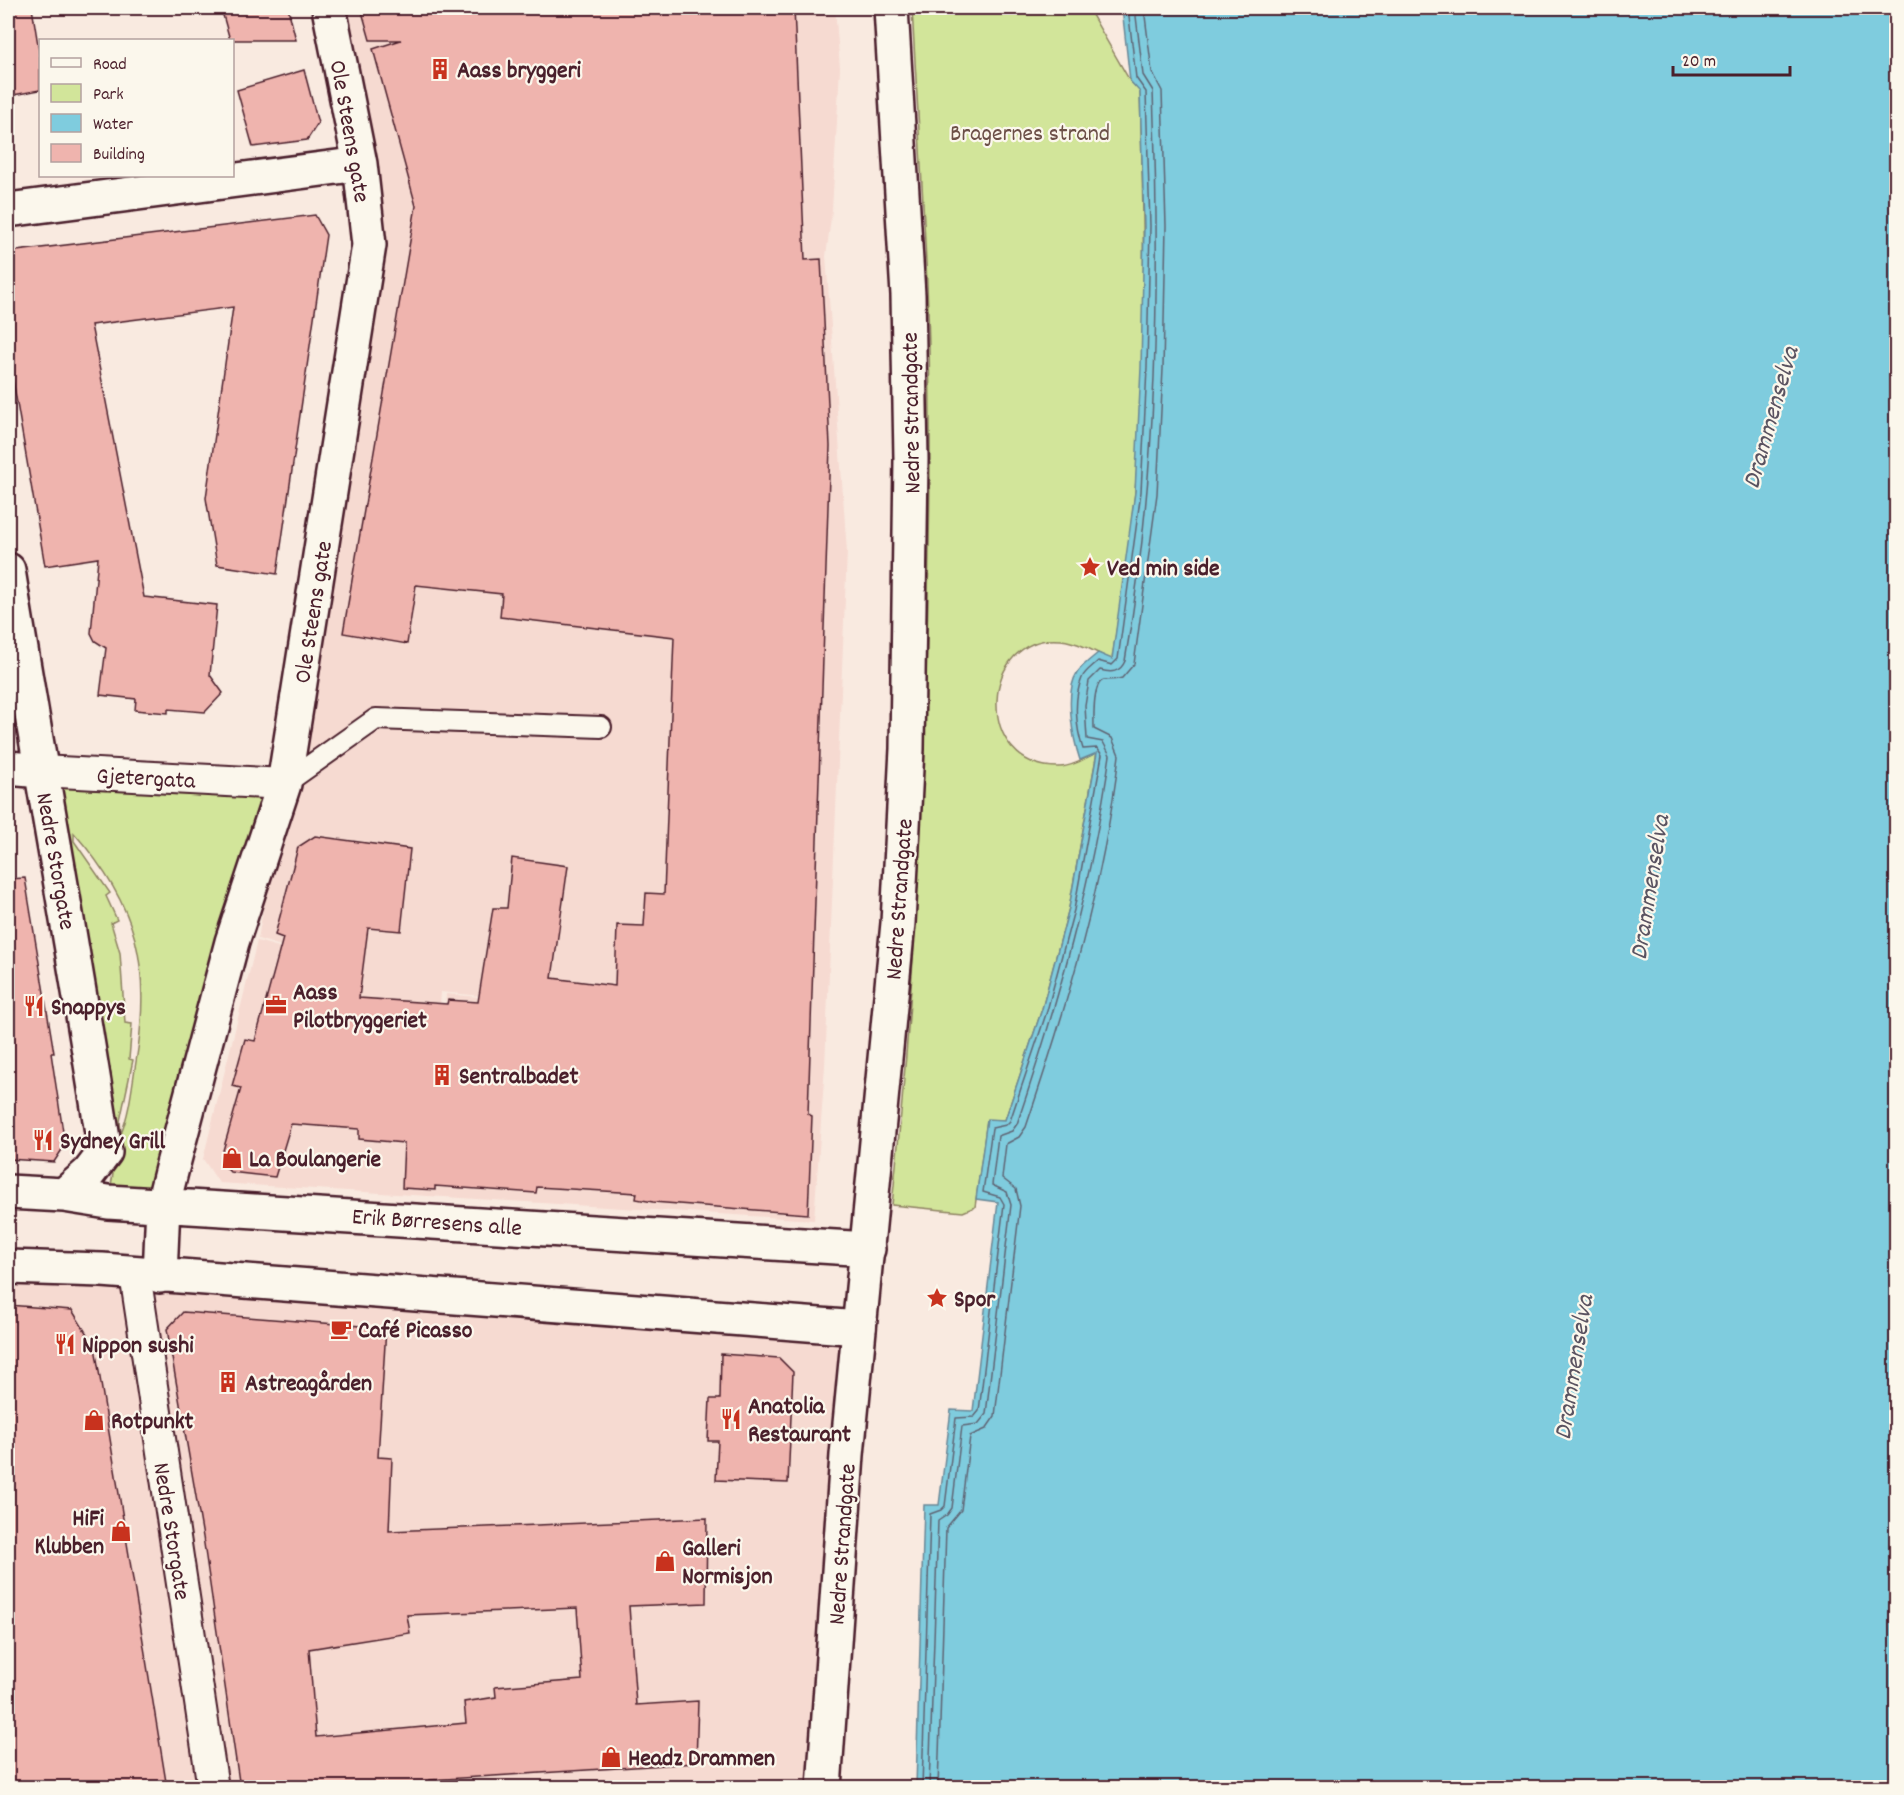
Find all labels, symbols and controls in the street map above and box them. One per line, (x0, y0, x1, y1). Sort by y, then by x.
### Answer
legend (39, 39, 234, 177)
scale bar (1673, 39, 1790, 77)
text: 20 m (1682, 50, 1716, 75)
text: Road (93, 53, 127, 78)
place label: Aass bryggeri (457, 55, 582, 89)
building icon: Aass bryggeri (428, 57, 452, 81)
street label: Ole Steens gate (319, 58, 377, 205)
text: Park (93, 83, 124, 108)
text: Water (93, 113, 133, 138)
park label: Bragernes strand (950, 118, 1110, 152)
text: Building (93, 143, 145, 168)
street label: Nedre Strandgate (895, 332, 931, 494)
water label: Drammenselva (1734, 341, 1811, 493)
street label: Ole Steens gate (287, 539, 343, 686)
place label: Ved min side (1107, 553, 1220, 587)
place icon: Ved min side (1078, 555, 1102, 579)
street label: Gjetergata (95, 760, 197, 800)
street label: Nedre Storgate (25, 790, 83, 933)
water label: Drammenselva (1622, 811, 1681, 963)
street label: Nedre Strandgate (878, 817, 924, 981)
place label: Aass Pilotbryggeriet (293, 977, 427, 1039)
place label: Snappys (51, 992, 126, 1026)
office icon: Aass Pilotbryggeriet (264, 993, 288, 1017)
restaurant icon: Snappys (22, 994, 46, 1018)
place label: Sentralbadet (459, 1061, 578, 1095)
building icon: Sentralbadet (430, 1063, 454, 1087)
place label: Sydney Grill (60, 1126, 166, 1160)
restaurant icon: Sydney Grill (31, 1128, 55, 1152)
place label: La Boulangerie (249, 1144, 381, 1178)
shop icon: La Boulangerie (220, 1146, 244, 1170)
street label: Erik Børresens alle (351, 1201, 523, 1247)
place label: Spor (954, 1284, 996, 1318)
place icon: Spor (925, 1286, 949, 1310)
water label: Drammenselva (1546, 1291, 1605, 1443)
place label: Café Picasso (358, 1315, 473, 1349)
cafe icon: Café Picasso (329, 1317, 353, 1341)
place label: Nippon sushi (82, 1330, 194, 1364)
restaurant icon: Nippon sushi (53, 1332, 77, 1356)
place label: Astreagården (245, 1368, 372, 1402)
building icon: Astreagården (216, 1370, 240, 1394)
place label: Anatolia Restaurant (748, 1391, 851, 1453)
place label: Rotpunkt (111, 1406, 194, 1440)
restaurant icon: Anatolia Restaurant (719, 1407, 743, 1431)
shop icon: Rotpunkt (82, 1408, 106, 1432)
street label: Nedre Storgate (142, 1460, 198, 1603)
street label: Nedre Strandgate (821, 1462, 867, 1626)
place label: HiFi Klubben (34, 1503, 105, 1565)
shop icon: HiFi Klubben (109, 1519, 133, 1543)
place label: Galleri Normisjon (682, 1533, 772, 1595)
shop icon: Galleri Normisjon (653, 1549, 677, 1573)
place label: Headz Drammen (628, 1743, 775, 1777)
shop icon: Headz Drammen (599, 1745, 623, 1769)

